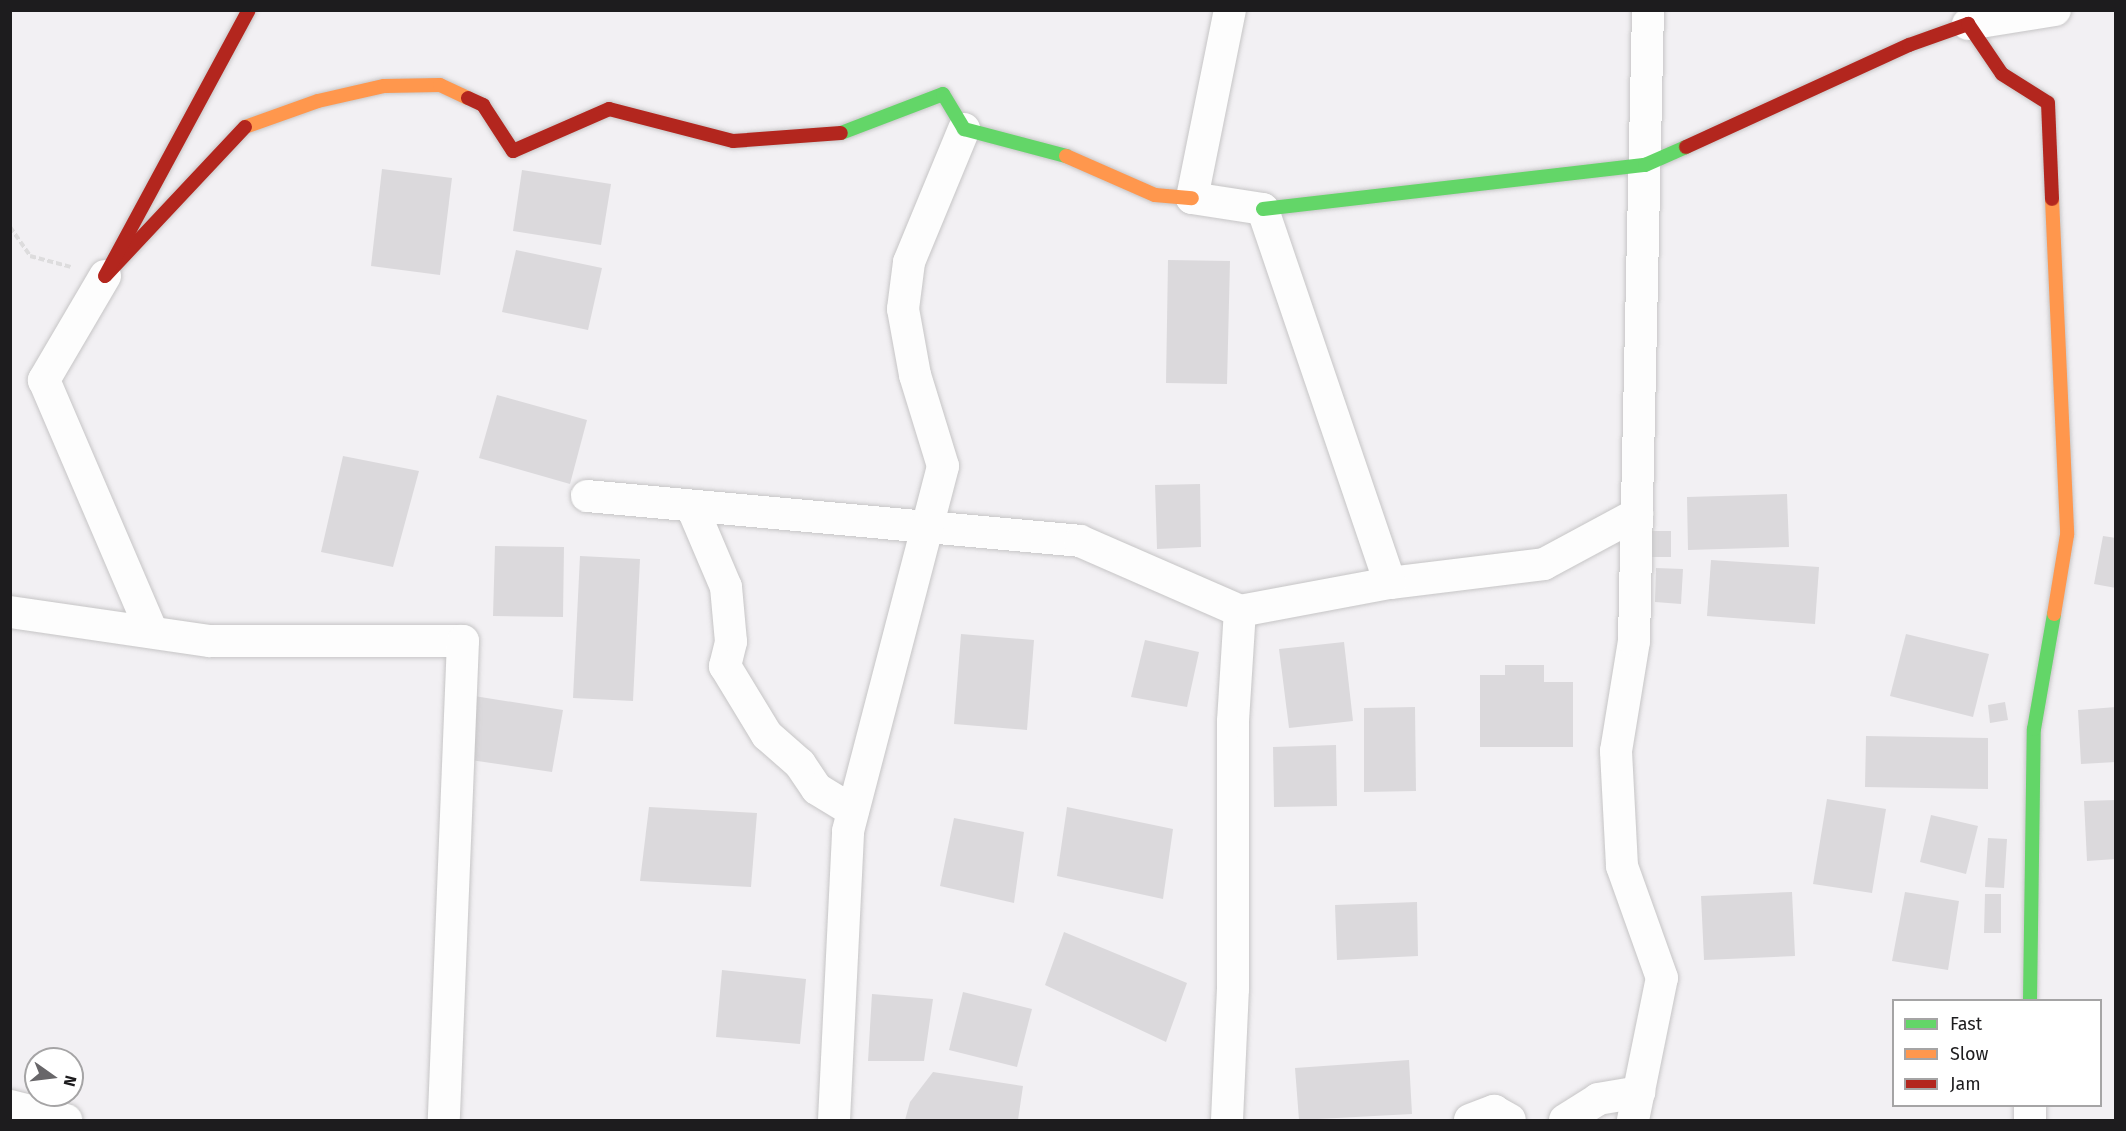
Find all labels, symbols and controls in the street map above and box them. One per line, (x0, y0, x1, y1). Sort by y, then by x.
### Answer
legend (1892, 999, 2102, 1107)
text: Fast (1950, 1013, 1982, 1035)
text: Slow (1950, 1043, 1988, 1065)
north arrow (24, 1047, 84, 1107)
text: Jam (1950, 1073, 1981, 1095)
text: N (60, 1074, 81, 1088)

